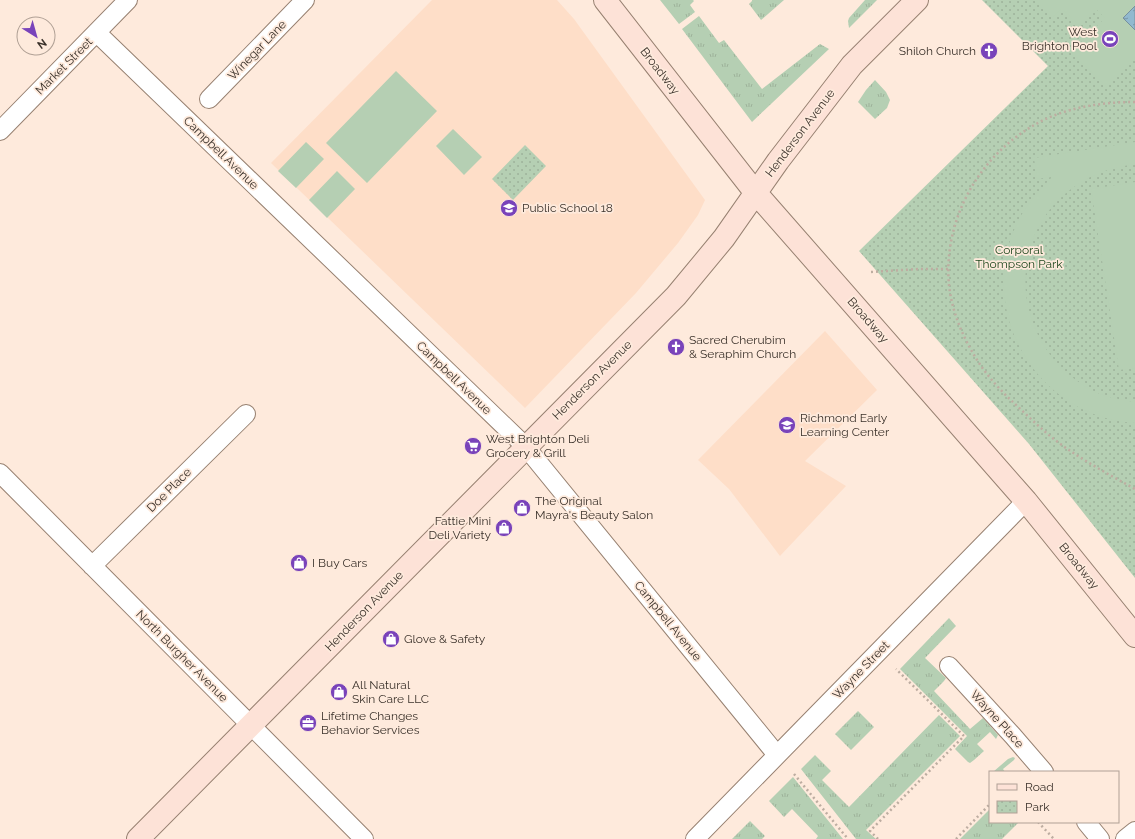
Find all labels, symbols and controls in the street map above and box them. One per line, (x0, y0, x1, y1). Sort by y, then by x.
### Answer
north arrow (16, 16, 56, 56)
street label: Winegar Lane (225, 17, 289, 83)
place label: West Brighton Pool (1022, 25, 1098, 53)
sports icon: West Brighton Pool (1100, 29, 1120, 49)
street label: Market Street (33, 35, 95, 97)
text: N (34, 36, 49, 51)
church icon: Shiloh Church (979, 41, 999, 61)
place label: Shiloh Church (899, 44, 976, 58)
street label: Broadway (637, 45, 683, 98)
street label: Henderson Avenue (762, 86, 838, 180)
street label: Campbell Avenue (181, 114, 261, 192)
school or university icon: Public School 18 (499, 198, 519, 218)
place label: Public School 18 (522, 201, 613, 215)
park label: Corporal Thompson Park (975, 243, 1063, 271)
street label: Broadway (844, 294, 892, 346)
place label: Sacred Cherubim & Seraphim Church (689, 333, 796, 361)
street label: Henderson Avenue (549, 337, 635, 423)
church icon: Sacred Cherubim & Seraphim Church (666, 337, 686, 357)
street label: Campbell Avenue (414, 339, 494, 417)
place label: Richmond Early Learning Center (800, 411, 890, 439)
school or university icon: Richmond Early Learning Center (777, 415, 797, 435)
place label: West Brighton Deli Grocery & Grill (486, 432, 589, 460)
supermarket icon: West Brighton Deli Grocery & Grill (463, 436, 483, 456)
street label: Doe Place (144, 465, 194, 515)
place label: The Original Mayra's Beauty Salon (535, 494, 653, 522)
shop icon: The Original Mayra's Beauty Salon (512, 498, 532, 518)
place label: Fattie Mini Deli Variety (428, 514, 491, 542)
shop icon: Fattie Mini Deli Variety (494, 518, 514, 538)
street label: Broadway (1056, 540, 1102, 592)
shop icon: I Buy Cars (289, 553, 309, 573)
place label: I Buy Cars (312, 556, 367, 570)
street label: Henderson Avenue (322, 568, 406, 654)
street label: Campbell Avenue (632, 578, 704, 664)
street label: North Burgher Avenue (133, 607, 231, 705)
shop icon: Glove & Safety (381, 629, 401, 649)
place label: Glove & Safety (404, 632, 486, 646)
street label: Wayne Street (830, 638, 892, 702)
place label: All Natural Skin Care LLC (352, 678, 429, 706)
shop icon: All Natural Skin Care LLC (329, 682, 349, 702)
street label: Wayne Place (967, 687, 1027, 751)
place label: Lifetime Changes Behavior Services (321, 709, 420, 737)
office icon: Lifetime Changes Behavior Services (298, 713, 318, 733)
legend (989, 771, 1119, 823)
text: Road (1025, 780, 1054, 794)
text: Park (1025, 800, 1050, 814)

